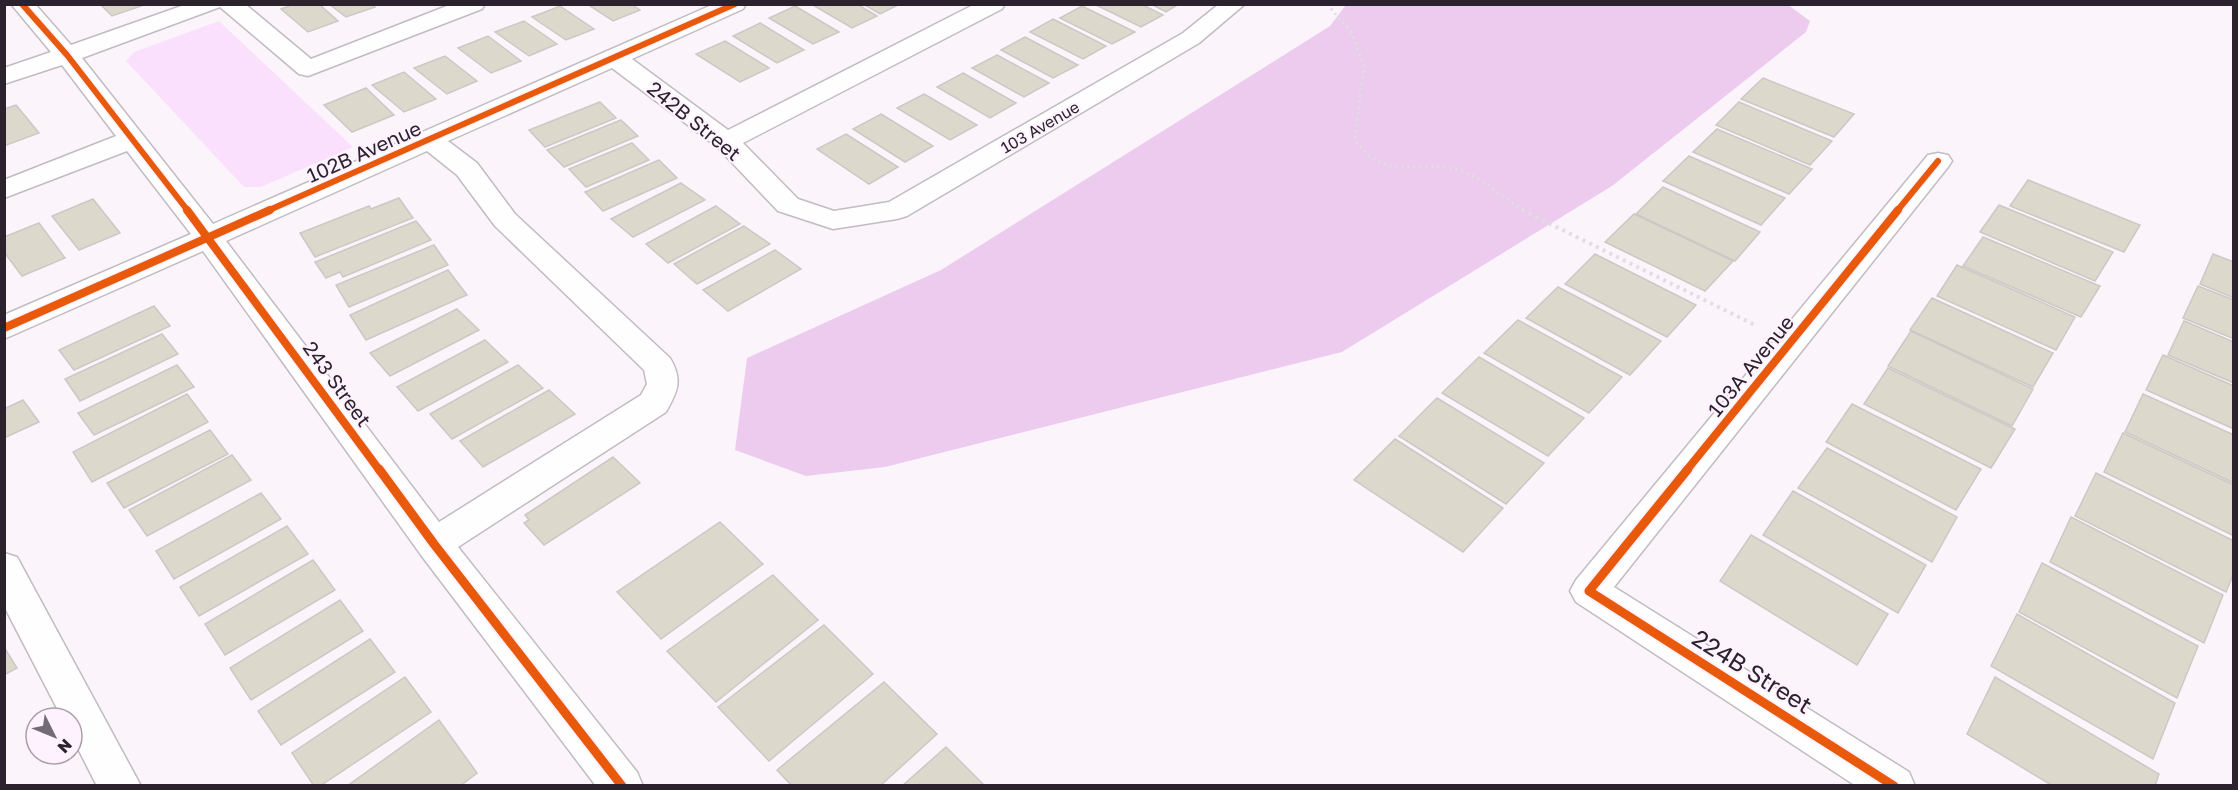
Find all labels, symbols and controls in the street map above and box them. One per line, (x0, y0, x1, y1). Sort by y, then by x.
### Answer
street label: 242B Street (643, 75, 746, 165)
street label: 103 Avenue (997, 96, 1083, 158)
street label: 102B Avenue (303, 115, 425, 187)
street label: 103A Avenue (1702, 310, 1798, 421)
street label: 243 Street (299, 336, 377, 431)
street label: 224B Street (1688, 623, 1818, 719)
north arrow (24, 706, 84, 766)
text: N (54, 735, 76, 758)

